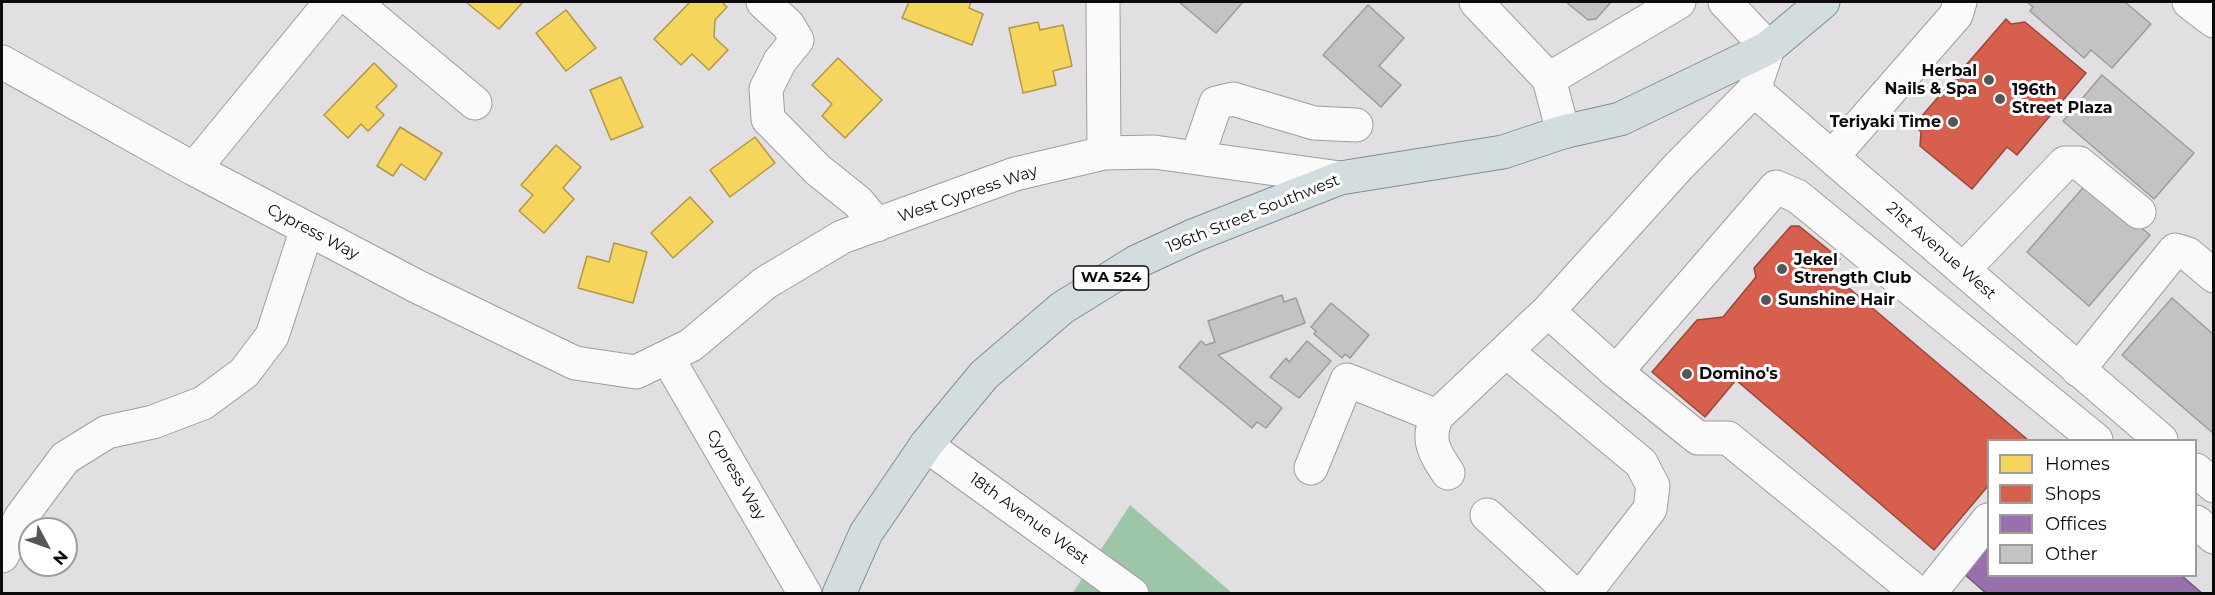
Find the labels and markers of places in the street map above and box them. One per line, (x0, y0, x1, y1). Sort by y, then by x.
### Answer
place label: Herbal Nails & Spa (1884, 61, 1977, 99)
marker: Herbal Nails & Spa (1982, 73, 1996, 87)
place label: 196th Street Plaza (2012, 80, 2113, 118)
marker: 196th Street Plaza (1993, 92, 2007, 106)
place label: Teriyaki Time (1830, 112, 1941, 132)
marker: Teriyaki Time (1946, 115, 1960, 129)
place label: Jekel Strength Club (1794, 250, 1911, 288)
marker: Jekel Strength Club (1775, 262, 1789, 276)
place label: Sunshine Hair (1778, 290, 1895, 310)
marker: Sunshine Hair (1759, 293, 1773, 307)
place label: Domino's (1699, 364, 1778, 384)
marker: Domino's (1680, 367, 1694, 381)

